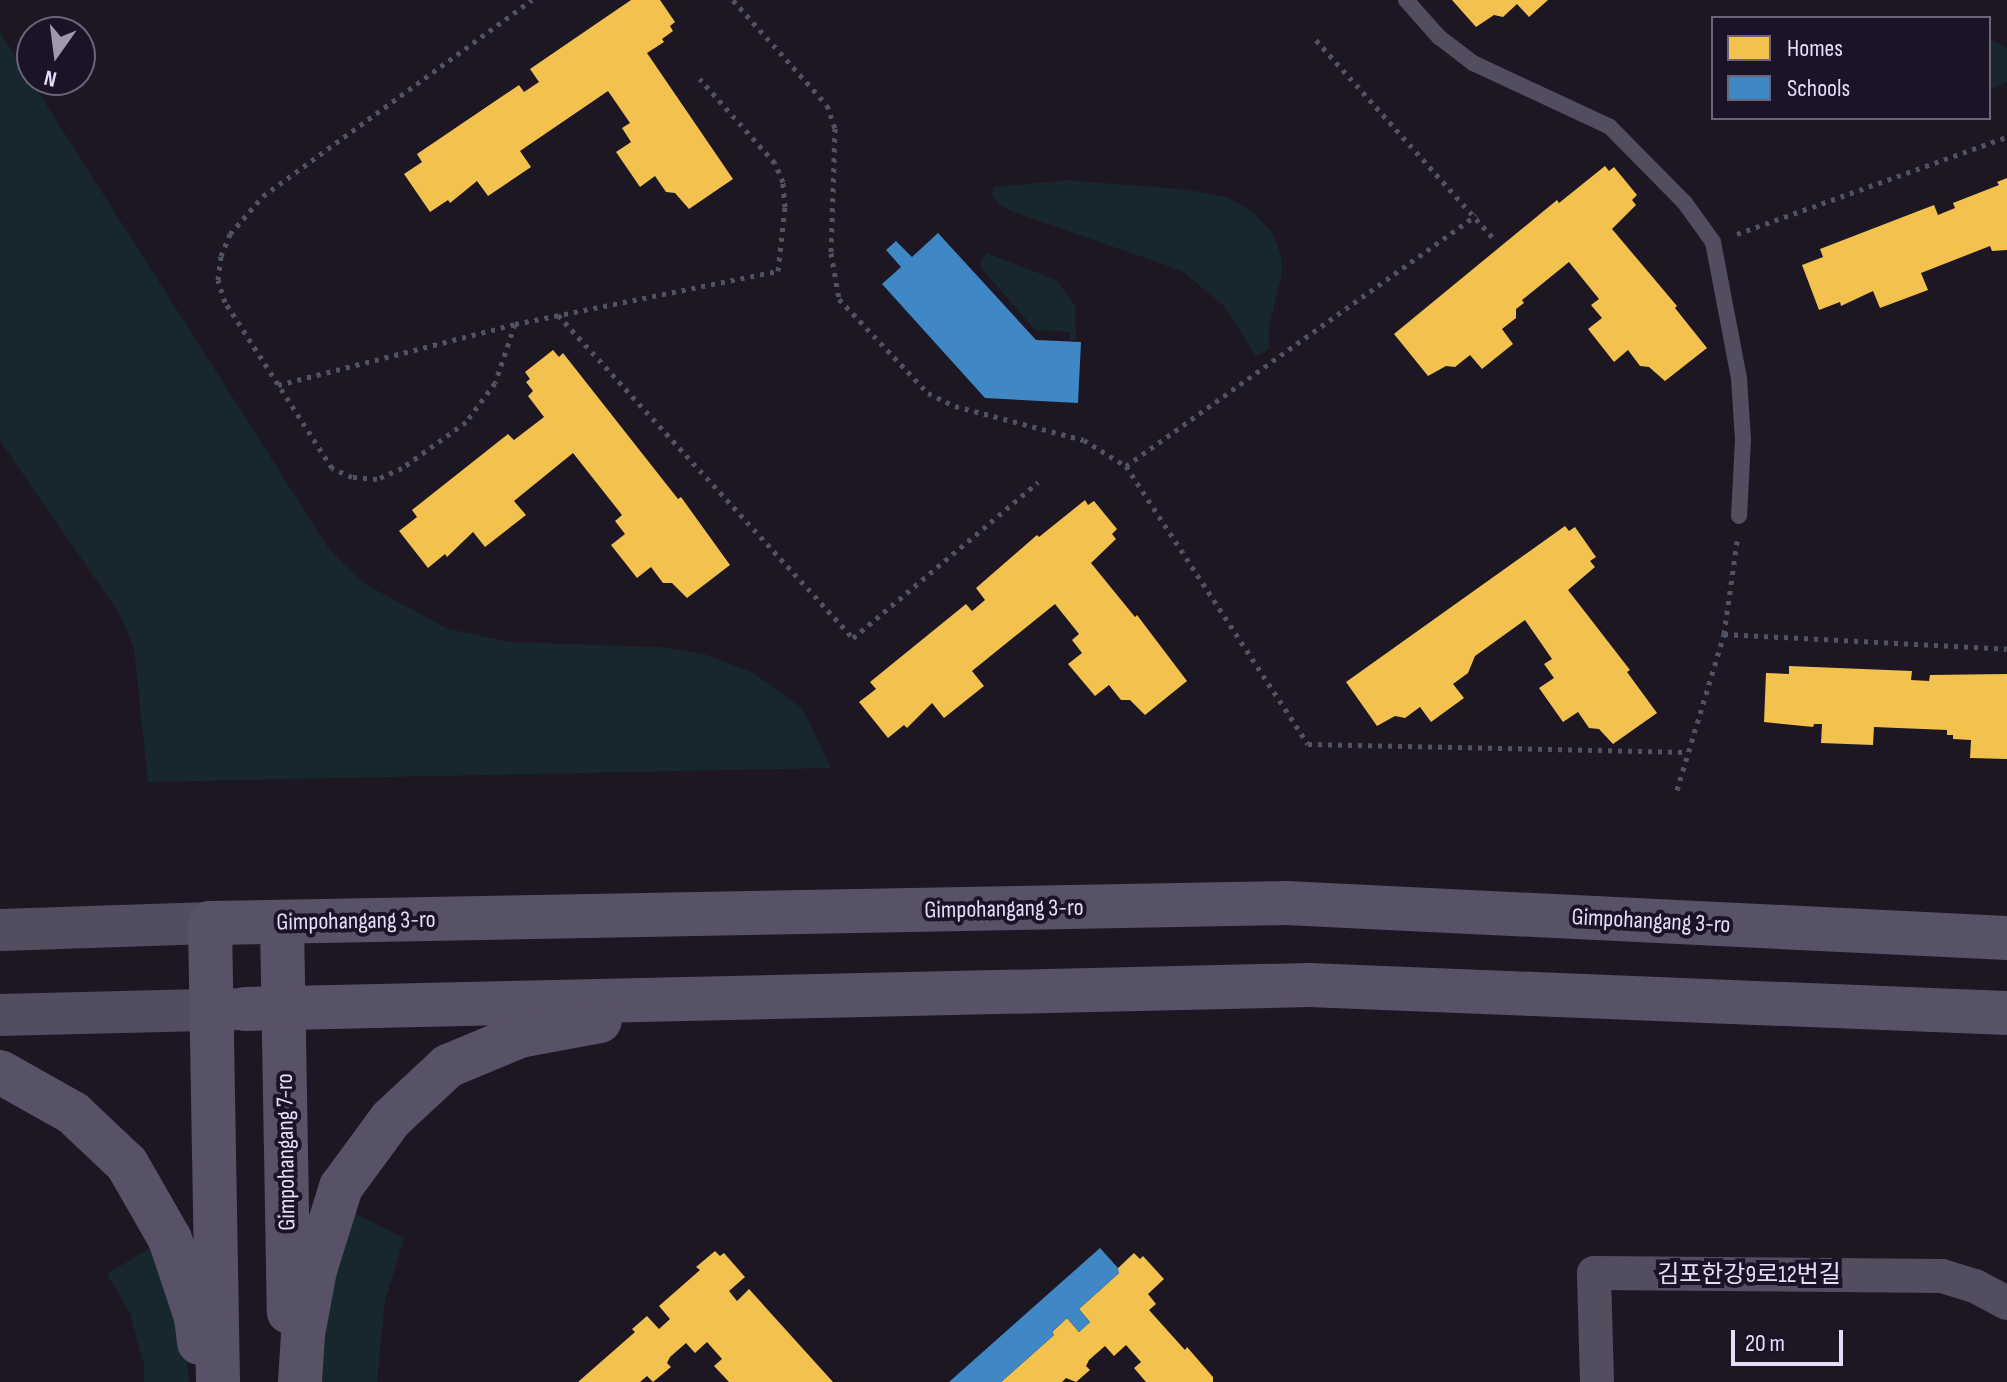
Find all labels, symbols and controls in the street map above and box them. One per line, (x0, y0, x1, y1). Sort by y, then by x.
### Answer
north arrow (16, 16, 96, 96)
legend (1711, 16, 1991, 120)
text: Homes (1787, 34, 1843, 63)
text: N (42, 63, 60, 92)
text: Schools (1787, 74, 1850, 103)
street label: Gimpohangang 3-ro (924, 893, 1084, 925)
street label: Gimpohangang 3-ro (1571, 902, 1731, 940)
street label: Gimpohangang 3-ro (276, 905, 436, 937)
street label: Gimpohangang 7-ro (270, 1073, 302, 1231)
street label: 김포한강9로12번길 (1657, 1261, 1841, 1289)
scale bar (1735, 1314, 1847, 1364)
text: 20 m (1745, 1329, 1785, 1358)

